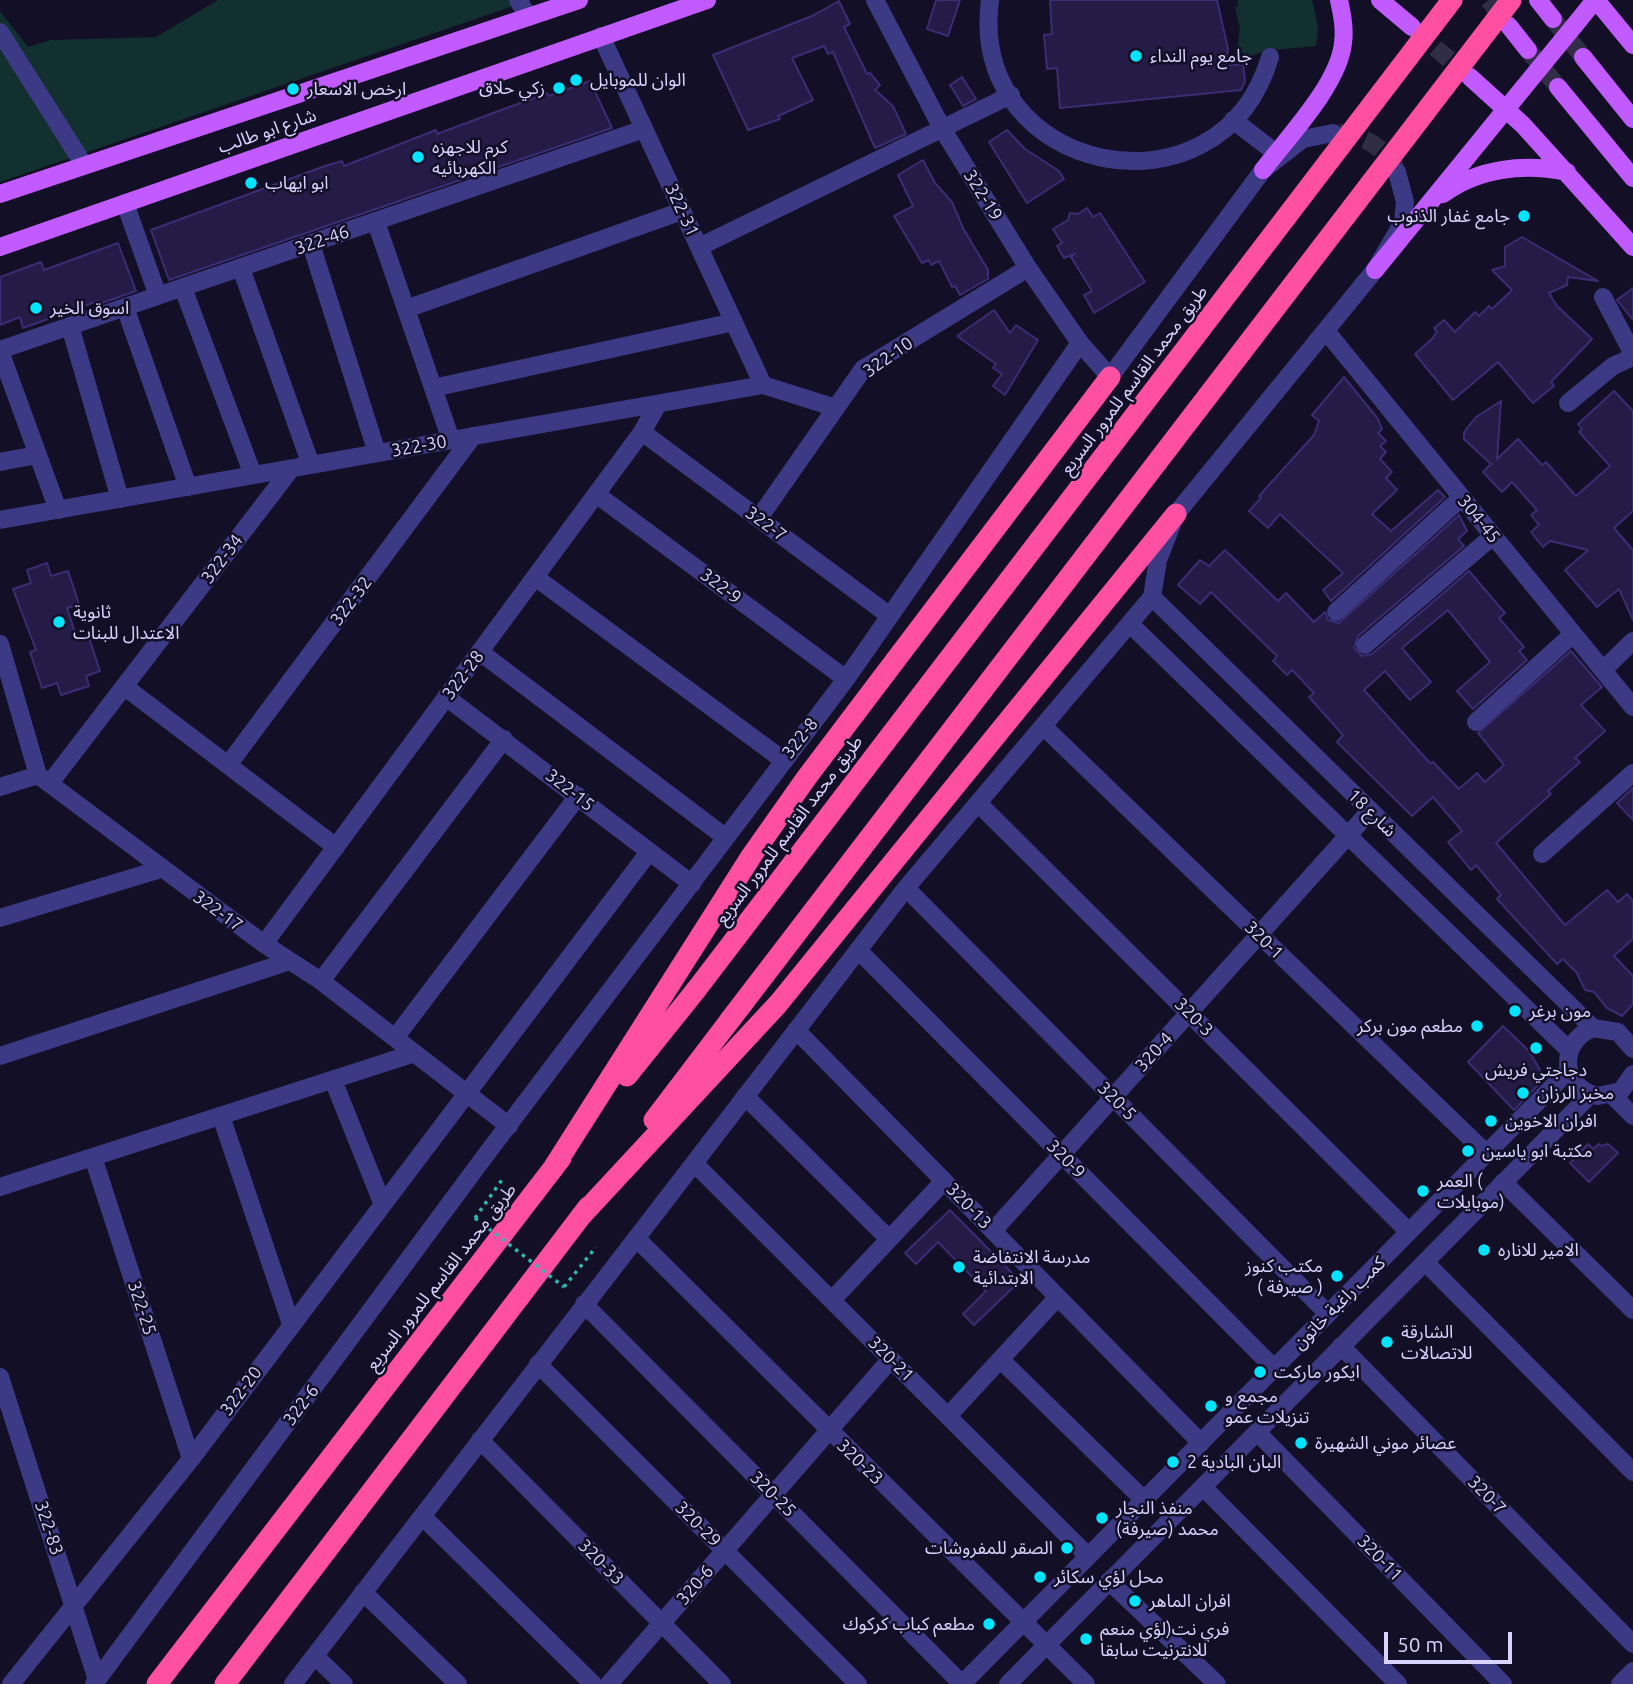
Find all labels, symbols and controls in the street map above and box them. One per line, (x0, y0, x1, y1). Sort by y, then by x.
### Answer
place label: جامع يوم النداء (1150, 45, 1252, 67)
marker: جامع يوم النداء (1128, 48, 1144, 64)
place label: الوان للموبايل (590, 69, 686, 91)
marker: الوان للموبايل (568, 72, 584, 88)
place label: زكي حلاق (479, 77, 545, 99)
place label: ارخص الاسعار (307, 78, 406, 100)
marker: زكي حلاق (551, 80, 567, 96)
marker: ارخص الاسعار (285, 81, 301, 97)
street label: شارع ابو طالب (215, 104, 319, 158)
place label: كرم للاجهزه الكهربائيه (432, 136, 508, 178)
marker: كرم للاجهزه الكهربائيه (410, 149, 426, 165)
street label: 322-19 (959, 166, 1007, 224)
place label: ابو ايهاب (265, 172, 329, 194)
marker: ابو ايهاب (243, 175, 259, 191)
street label: 322-31 (660, 180, 704, 240)
place label: جامع غفار الذنوب (1387, 205, 1510, 227)
marker: جامع غفار الذنوب (1516, 208, 1532, 224)
street label: 322-46 (292, 221, 352, 259)
street label: طريق محمد القاسم للمرور السريع (1056, 281, 1212, 479)
place label: اسوق الخير (50, 297, 129, 319)
marker: اسوق الخير (28, 300, 44, 316)
street label: 322-10 (859, 332, 917, 382)
street label: 322-30 (390, 431, 448, 461)
street label: 304-45 (1453, 490, 1505, 548)
street label: 322-7 (741, 502, 791, 546)
street label: 322-34 (197, 530, 247, 588)
street label: 322-9 (696, 564, 746, 608)
street label: 322-32 (326, 572, 376, 630)
place label: ثانوية الاعتدال للبنات (73, 601, 180, 644)
marker: ثانوية الاعتدال للبنات (51, 614, 67, 630)
street label: 322-28 (438, 646, 488, 704)
street label: 322-8 (777, 713, 823, 763)
street label: طريق محمد القاسم للمرور السريع (711, 731, 867, 929)
street label: 322-15 (541, 764, 599, 816)
street label: شارع 18 (1343, 785, 1401, 841)
street label: 322-17 (189, 886, 247, 936)
street label: 320-1 (1240, 916, 1288, 964)
street label: 320-3 (1170, 993, 1218, 1041)
place label: مون برغر (1529, 1000, 1591, 1022)
marker: مون برغر (1507, 1003, 1523, 1019)
place label: مطعم مون بركر (1357, 1015, 1463, 1037)
marker: مطعم مون بركر (1469, 1018, 1485, 1034)
street label: 320-4 (1131, 1028, 1177, 1076)
marker: دجاجتي فريش (1528, 1040, 1544, 1056)
place label: دجاجتي فريش (1485, 1059, 1587, 1081)
street label: 320-5 (1093, 1077, 1141, 1125)
place label: مخبز الرزان (1537, 1082, 1614, 1104)
marker: مخبز الرزان (1515, 1085, 1531, 1101)
place label: افران الاخوين (1505, 1110, 1597, 1132)
marker: افران الاخوين (1483, 1113, 1499, 1129)
street label: 320-9 (1042, 1135, 1090, 1183)
place label: مكتبة ابو ياسين (1482, 1140, 1593, 1162)
marker: مكتبة ابو ياسين (1460, 1143, 1476, 1159)
place label: العمر ( موبايلات) (1437, 1170, 1505, 1212)
street label: 320-13 (942, 1178, 996, 1234)
street label: طريق محمد القاسم للمرور السريع (361, 1179, 521, 1375)
marker: العمر ( موبايلات) (1415, 1183, 1431, 1199)
place label: الامير للاناره (1498, 1239, 1579, 1261)
marker: الامير للاناره (1476, 1242, 1492, 1258)
place label: مدرسة الانتفاضة الابتدائية (973, 1246, 1091, 1288)
street label: كمب راغبة خاتون (1288, 1252, 1390, 1354)
place label: مكتب كنوز ( صيرفة ) (1245, 1255, 1323, 1298)
marker: مدرسة الانتفاضة الابتدائية (951, 1259, 967, 1275)
marker: مكتب كنوز ( صيرفة ) (1329, 1268, 1345, 1284)
street label: 322-25 (123, 1278, 161, 1338)
place label: الشارقة للاتصالات (1401, 1321, 1473, 1364)
street label: 320-21 (864, 1332, 918, 1386)
marker: الشارقة للاتصالات (1379, 1334, 1395, 1350)
place label: ايكور ماركت (1274, 1361, 1360, 1383)
street label: 322-20 (216, 1362, 266, 1420)
marker: ايكور ماركت (1252, 1364, 1268, 1380)
street label: 322-6 (279, 1380, 323, 1430)
place label: مجمع و تنزيلات عمو (1225, 1385, 1309, 1428)
marker: مجمع و تنزيلات عمو (1203, 1398, 1219, 1414)
place label: عصائر موني الشهيرة (1315, 1432, 1456, 1454)
street label: 320-23 (832, 1435, 888, 1489)
marker: عصائر موني الشهيرة (1293, 1435, 1309, 1451)
place label: البان البادية 2 (1187, 1451, 1281, 1473)
marker: البان البادية 2 (1165, 1454, 1181, 1470)
street label: 320-25 (746, 1467, 800, 1521)
street label: 320-7 (1463, 1471, 1511, 1519)
street label: 320-29 (671, 1497, 725, 1551)
place label: منفذ النجار محمد (صيرفة) (1116, 1497, 1219, 1540)
street label: 322-83 (30, 1498, 68, 1558)
marker: منفذ النجار محمد (صيرفة) (1094, 1510, 1110, 1526)
street label: 320-11 (1353, 1530, 1407, 1586)
street label: 320-33 (574, 1535, 628, 1589)
place label: الصقر للمفروشات (925, 1537, 1053, 1559)
marker: الصقر للمفروشات (1059, 1540, 1075, 1556)
street label: 320-6 (672, 1561, 718, 1609)
place label: محل لؤي سكائر (1054, 1566, 1164, 1588)
marker: محل لؤي سكائر (1032, 1569, 1048, 1585)
place label: افران الماهر (1149, 1590, 1231, 1612)
marker: افران الماهر (1127, 1593, 1143, 1609)
place label: مطعم كباب كركوك (843, 1613, 975, 1635)
marker: مطعم كباب كركوك (981, 1616, 997, 1632)
place label: فري نت(لؤي منعم للانترنيت سابقا (1100, 1618, 1229, 1660)
scale bar (1388, 1618, 1516, 1662)
marker: فري نت(لؤي منعم للانترنيت سابقا (1078, 1631, 1094, 1647)
text: 50 m (1397, 1632, 1444, 1656)

